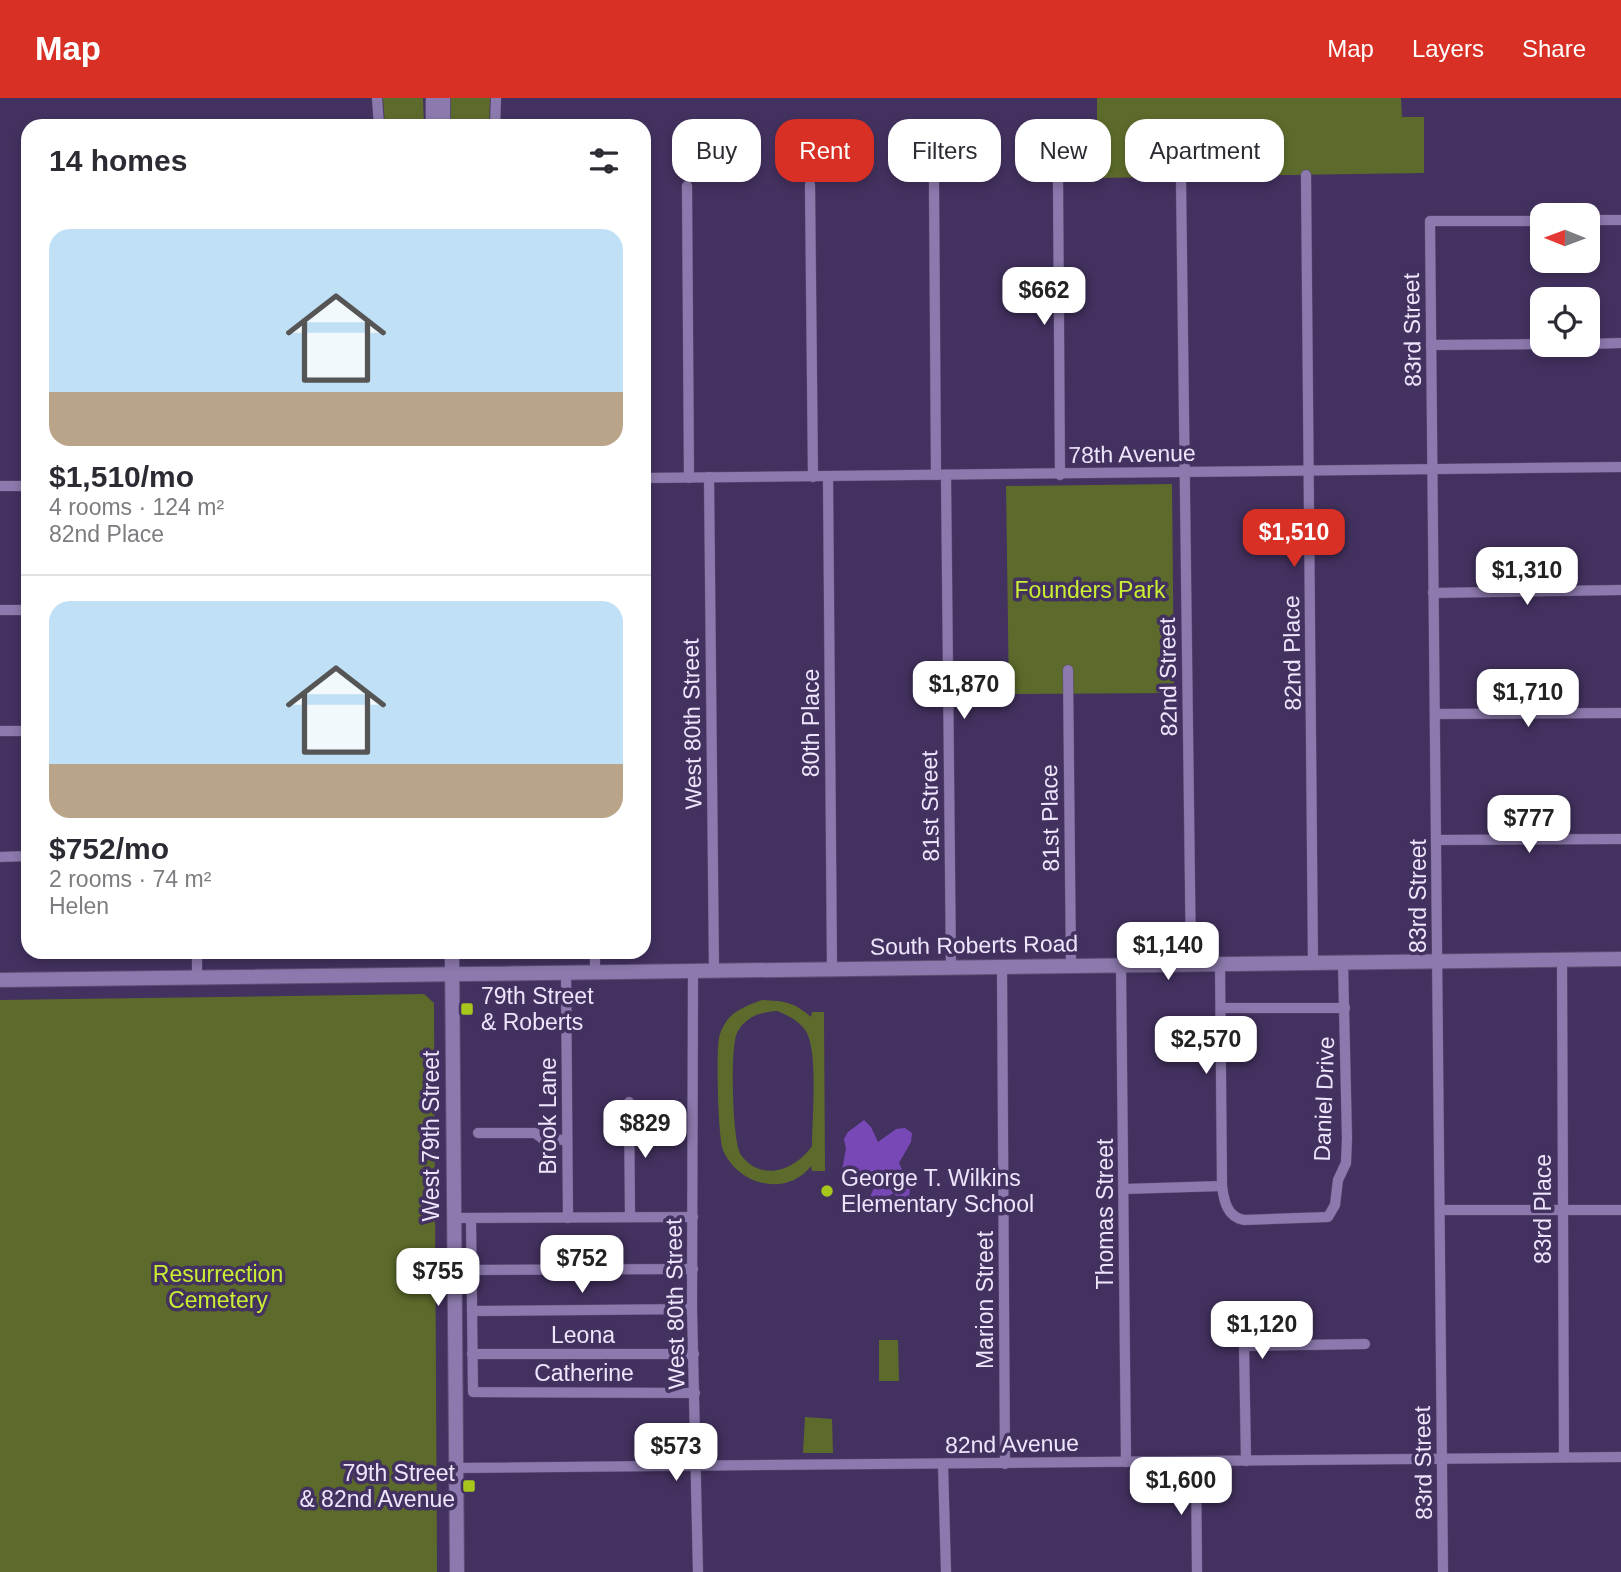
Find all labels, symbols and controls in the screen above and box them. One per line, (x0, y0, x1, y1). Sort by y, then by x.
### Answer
text: Map (35, 30, 101, 67)
text: Map (1327, 35, 1374, 62)
text: Layers (1412, 35, 1484, 62)
text: Share (1522, 35, 1586, 62)
chip: Buy (672, 119, 761, 182)
chip: Rent (775, 119, 874, 182)
chip: Filters (888, 119, 1001, 182)
chip: New (1015, 119, 1111, 182)
chip: Apartment (1125, 119, 1284, 182)
icon: filters (585, 142, 623, 180)
text: 14 homes (49, 144, 187, 177)
north arrow (1530, 203, 1600, 273)
map controls (1530, 203, 1600, 357)
pin: $662 (1003, 268, 1085, 327)
street label: 83rd Street (1398, 272, 1426, 387)
icon: home (273, 275, 399, 401)
text: $662 (1018, 277, 1070, 303)
button: locate (1530, 287, 1600, 357)
street label: 78th Avenue (1068, 440, 1196, 468)
text: $1,510/mo (49, 460, 194, 493)
text: 4 rooms · 124 m² (49, 494, 224, 520)
pin: $1,510 (1237, 510, 1351, 569)
text: $1,510 (1259, 519, 1329, 545)
text: 82nd Place (49, 521, 164, 547)
pin: $1,310 (1470, 547, 1584, 607)
text: $1,310 (1492, 557, 1562, 583)
park label: Founders Park (1015, 577, 1166, 603)
street label: 82nd Place (1278, 595, 1306, 711)
street label: 82nd Street (1154, 617, 1182, 737)
street label: West 80th Street (678, 638, 706, 810)
icon: home (273, 647, 399, 773)
pin: $1,870 (907, 662, 1021, 721)
street label: 80th Place (798, 669, 824, 777)
pin: $1,710 (1471, 670, 1585, 729)
text: $1,870 (929, 671, 999, 697)
text: $1,710 (1493, 679, 1563, 705)
street label: 81st Street (916, 750, 944, 862)
street label: 81st Place (1036, 764, 1064, 872)
pin: $777 (1488, 796, 1570, 855)
text: $777 (1503, 805, 1555, 831)
text: $752/mo (49, 832, 169, 865)
street label: 83rd Street (1405, 839, 1431, 953)
text: 2 rooms · 74 m² (49, 866, 211, 892)
text: Helen (49, 893, 109, 919)
pin: $1,140 (1111, 922, 1225, 982)
street label: South Roberts Road (870, 930, 1078, 960)
text: $1,140 (1133, 932, 1203, 958)
place label: 79th Street & Roberts (481, 983, 594, 1035)
marker: 79th Street & Roberts (459, 1001, 475, 1017)
pin: $2,570 (1149, 1016, 1263, 1076)
text: $2,570 (1171, 1026, 1241, 1052)
street label: Daniel Drive (1309, 1036, 1339, 1162)
street label: West 79th Street (418, 1050, 444, 1221)
street label: Brook Lane (535, 1057, 561, 1175)
pin: $829 (604, 1100, 686, 1160)
text: $829 (619, 1110, 671, 1136)
street label: Thomas Street (1092, 1138, 1118, 1289)
street label: 83rd Place (1530, 1154, 1556, 1264)
place label: George T. Wilkins Elementary School (841, 1165, 1034, 1217)
marker: George T. Wilkins Elementary School (819, 1183, 835, 1199)
street label: West 80th Street (661, 1218, 689, 1390)
street label: Marion Street (972, 1230, 998, 1369)
pin: $752 (541, 1236, 623, 1295)
text: $752 (556, 1245, 608, 1271)
pin: $755 (397, 1248, 479, 1308)
text: $755 (412, 1258, 464, 1284)
park label: Resurrection Cemetery (153, 1261, 283, 1313)
pin: $1,120 (1205, 1302, 1319, 1361)
text: $1,120 (1227, 1311, 1297, 1337)
street label: Leona (551, 1322, 615, 1348)
street label: Catherine (534, 1360, 634, 1386)
street label: 83rd Street (1409, 1405, 1437, 1520)
pin: $573 (635, 1424, 717, 1483)
street label: 82nd Avenue (945, 1430, 1079, 1458)
text: $573 (650, 1433, 702, 1459)
pin: $1,600 (1124, 1458, 1238, 1517)
place label: 79th Street & 82nd Avenue (299, 1460, 456, 1512)
text: $1,600 (1146, 1467, 1216, 1493)
marker: 79th Street & 82nd Avenue (461, 1478, 477, 1494)

